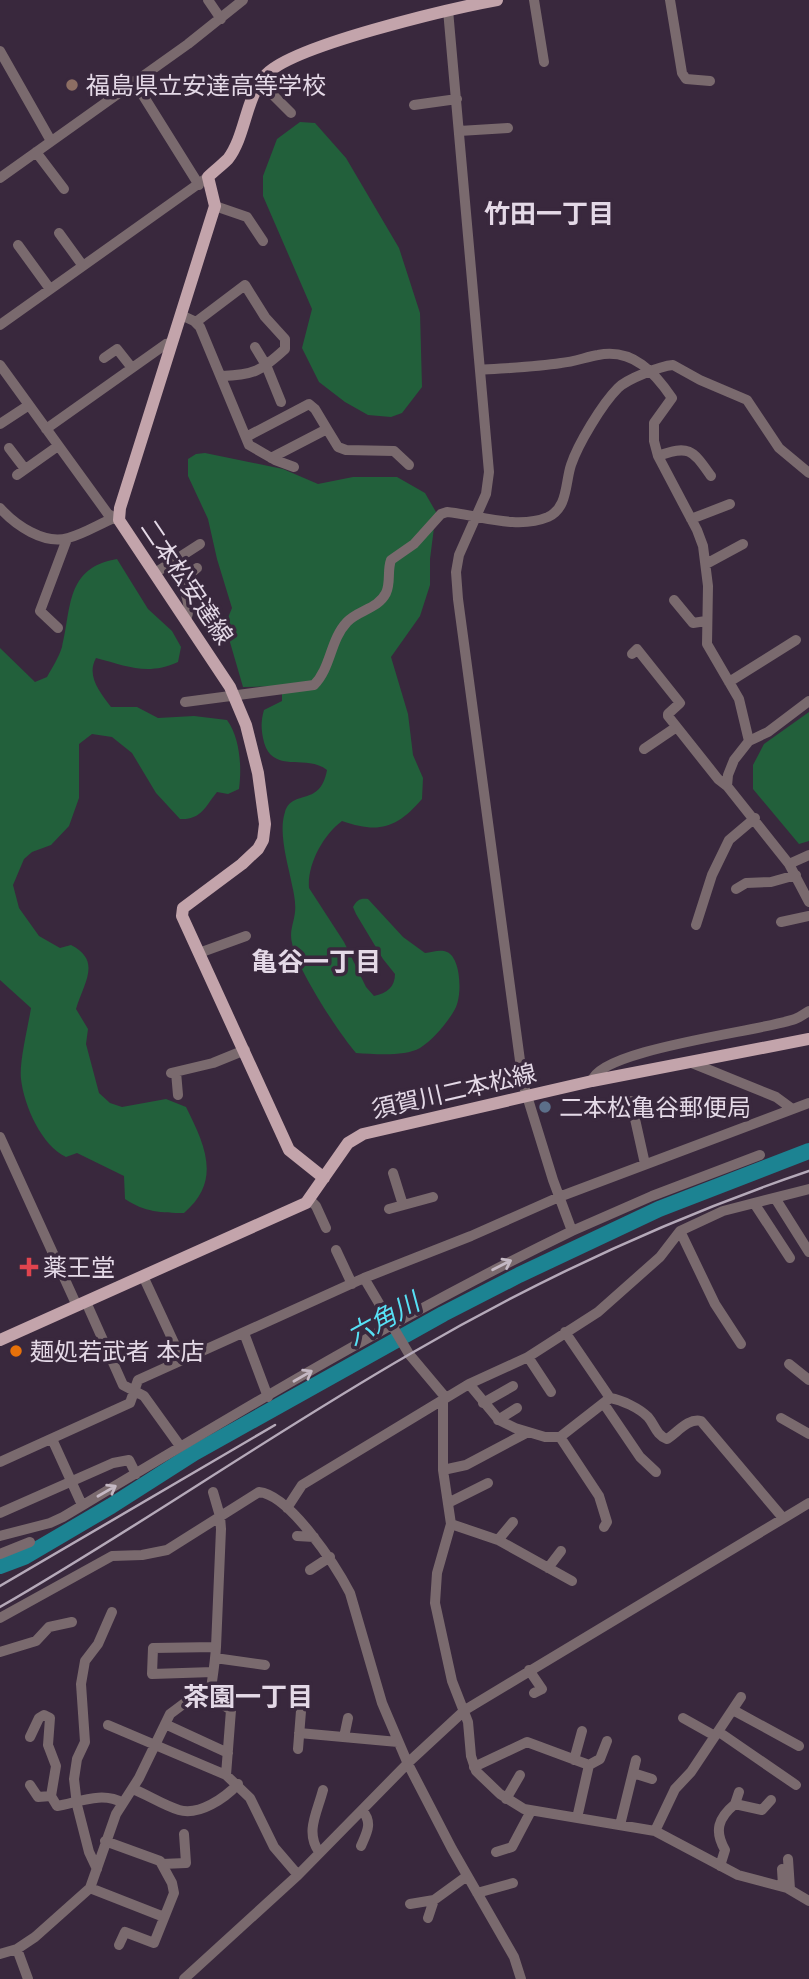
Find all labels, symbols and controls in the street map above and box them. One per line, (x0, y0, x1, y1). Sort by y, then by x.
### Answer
place label: 福島県立安達高等学校 (86, 71, 326, 100)
marker: 福島県立安達高等学校 (64, 77, 80, 93)
district label: 竹田一丁目 (484, 198, 614, 230)
street label: 二本松安達線 (135, 514, 239, 650)
district label: 亀谷一丁目 (251, 946, 381, 978)
street label: 須賀川二本松線 (369, 1058, 539, 1124)
place label: 二本松亀谷郵便局 (559, 1093, 751, 1122)
marker: 二本松亀谷郵便局 (537, 1099, 553, 1115)
place label: 薬王堂 (43, 1253, 115, 1282)
one-way arrow (491, 1258, 512, 1272)
marker: 薬王堂 (21, 1259, 37, 1275)
water label: 六角川 (341, 1285, 427, 1352)
place label: 麺処若武者 本店 (30, 1337, 204, 1366)
marker: 麺処若武者 本店 (8, 1343, 24, 1359)
one-way arrow (293, 1369, 313, 1383)
one-way arrow (96, 1484, 116, 1498)
district label: 茶園一丁目 (183, 1681, 313, 1713)

